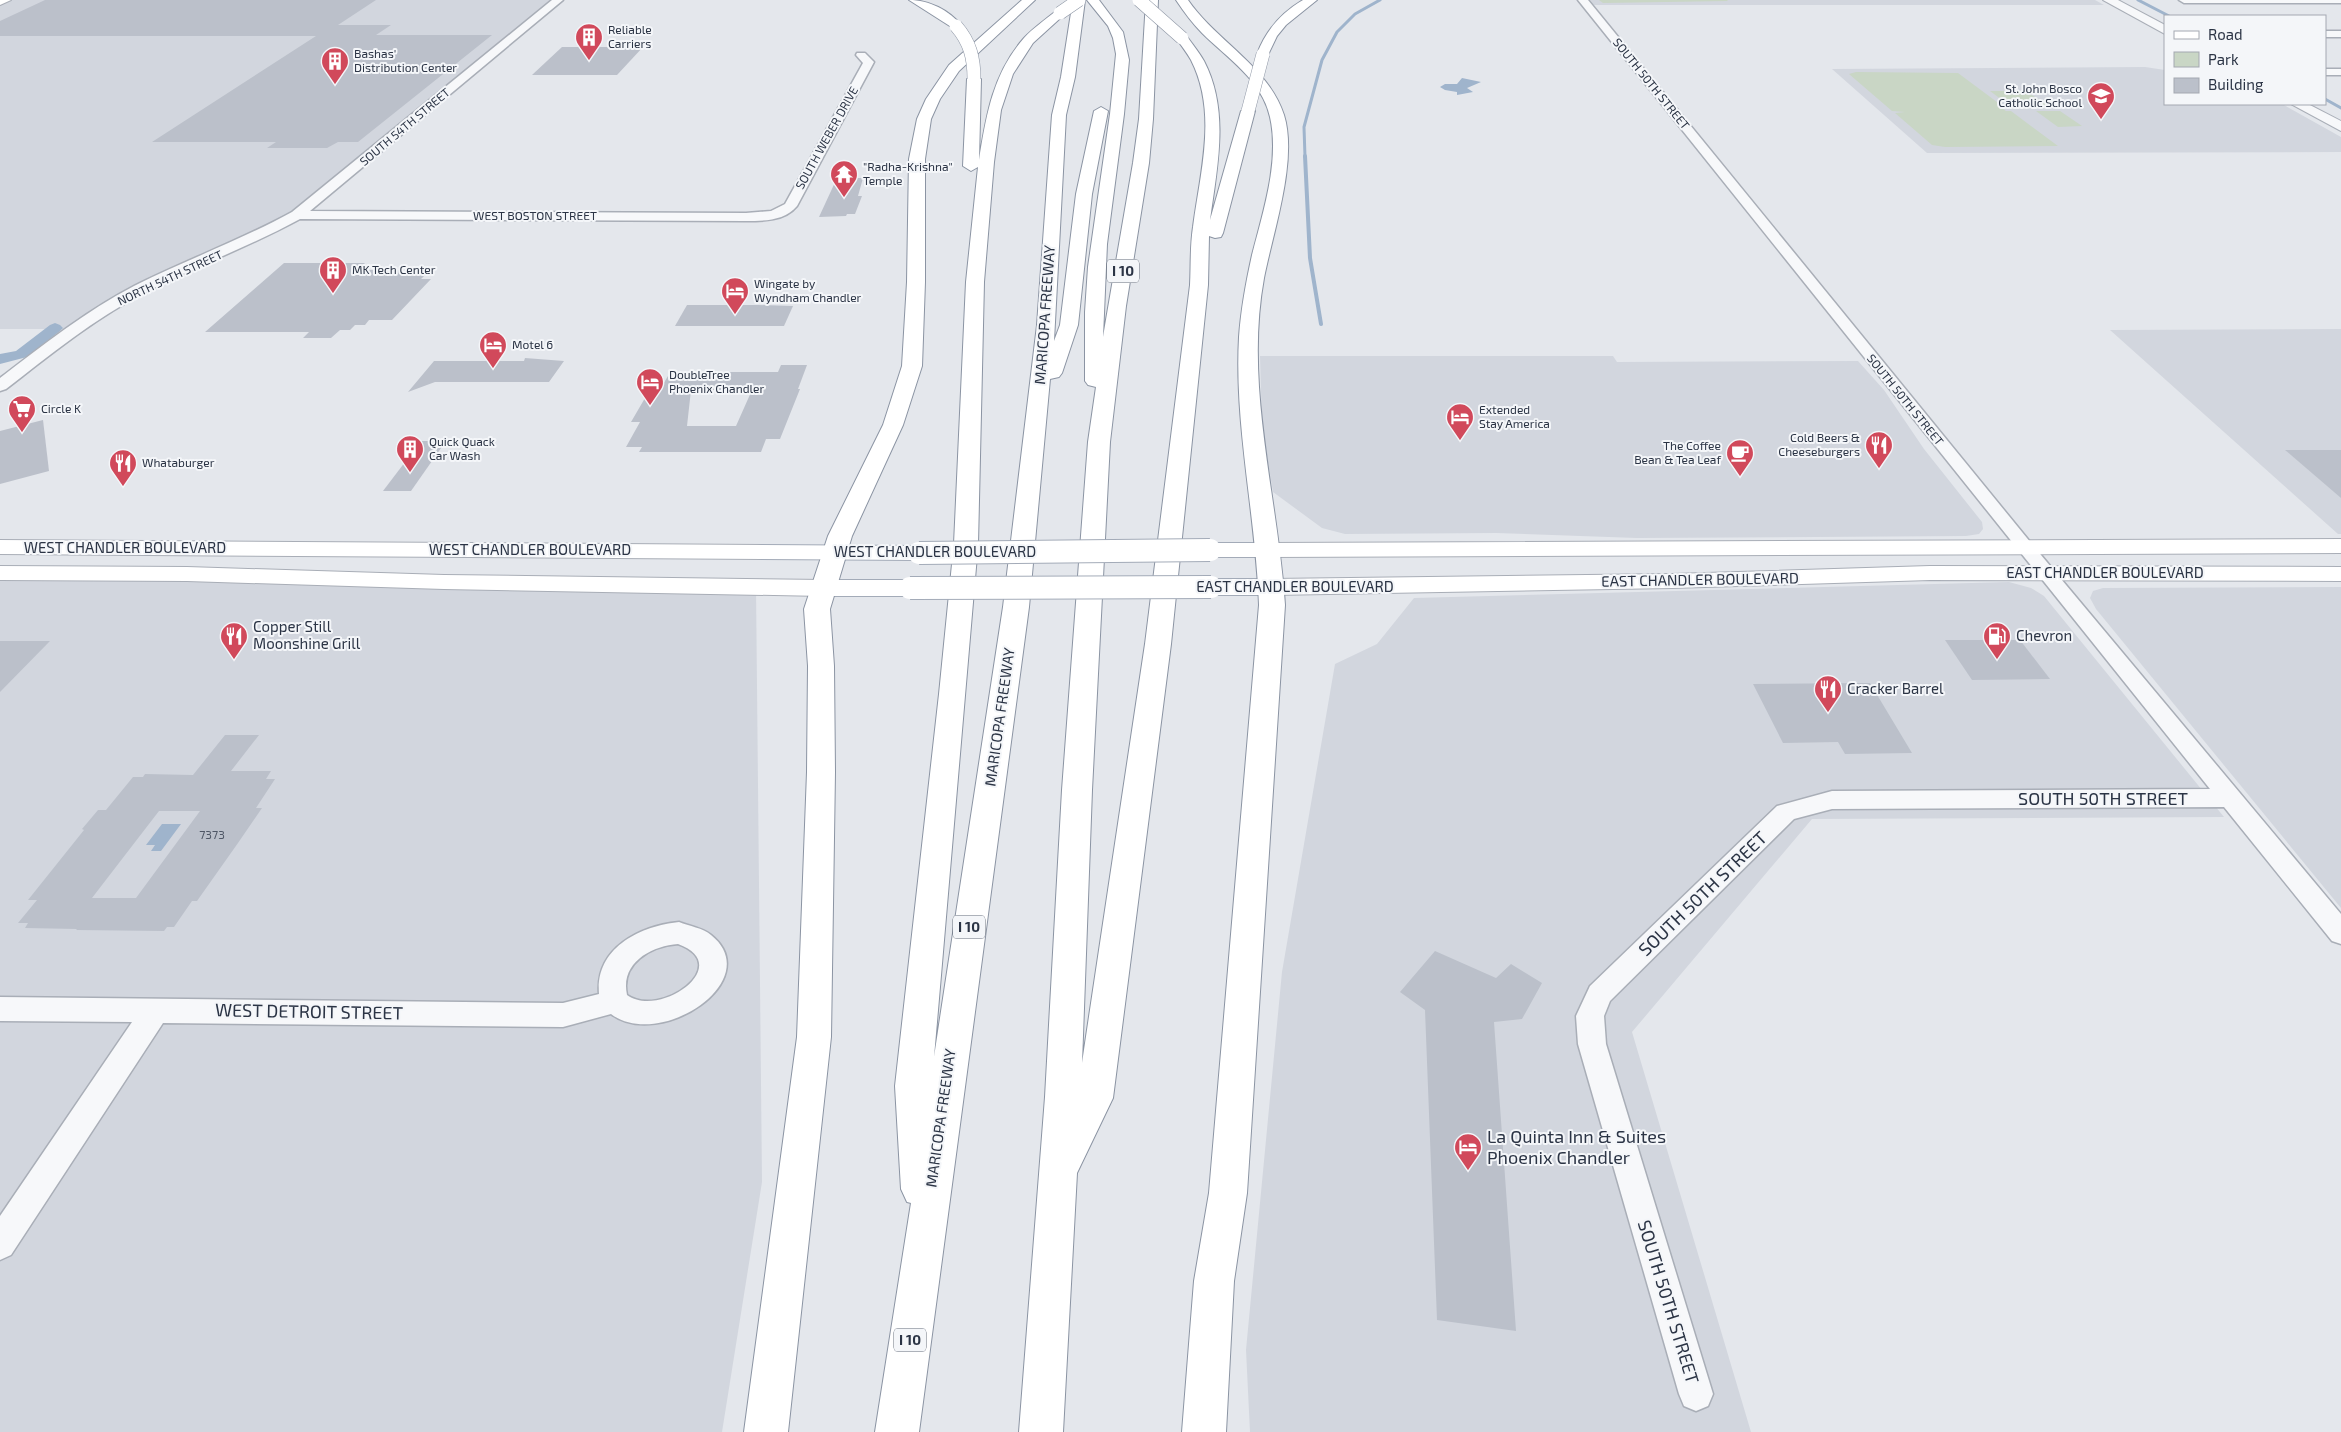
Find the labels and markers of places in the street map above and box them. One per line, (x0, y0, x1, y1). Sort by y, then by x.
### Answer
building icon: Reliable Carriers (574, 22, 604, 61)
place label: Reliable Carriers (608, 22, 652, 50)
building icon: Bashas' Distribution Center (320, 46, 350, 85)
place label: Bashas' Distribution Center (354, 46, 457, 74)
place label: St. John Bosco Catholic School (1998, 81, 2082, 109)
school or university icon: St. John Bosco Catholic School (2086, 81, 2116, 120)
temple icon: "Radha-Krishna" Temple (829, 159, 859, 198)
place label: "Radha-Krishna" Temple (863, 159, 953, 187)
building icon: MK Tech Center (318, 255, 348, 294)
place label: MK Tech Center (352, 262, 436, 276)
hotel icon: Wingate by Wyndham Chandler (720, 276, 750, 315)
place label: Wingate by Wyndham Chandler (754, 276, 862, 304)
hotel icon: Motel 6 (478, 330, 508, 369)
place label: Motel 6 (512, 337, 553, 351)
hotel icon: DoubleTree Phoenix Chandler (635, 367, 665, 406)
place label: DoubleTree Phoenix Chandler (669, 367, 765, 395)
supermarket icon: Circle K (7, 394, 37, 433)
place label: Circle K (41, 401, 81, 415)
hotel icon: Extended Stay America (1445, 402, 1475, 441)
place label: Extended Stay America (1479, 402, 1550, 430)
place label: Cold Beers & Cheeseburgers (1778, 430, 1860, 458)
restaurant icon: Cold Beers & Cheeseburgers (1864, 430, 1894, 469)
building icon: Quick Quack Car Wash (395, 434, 425, 473)
place label: Quick Quack Car Wash (429, 434, 495, 462)
place label: The Coffee Bean & Tea Leaf (1634, 438, 1721, 466)
cafe icon: The Coffee Bean & Tea Leaf (1725, 438, 1755, 477)
restaurant icon: Whataburger (108, 448, 138, 487)
place label: Whataburger (142, 455, 215, 469)
place label: Copper Still Moonshine Grill (253, 617, 361, 652)
restaurant icon: Copper Still Moonshine Grill (219, 621, 249, 660)
fuel station icon: Chevron (1982, 621, 2012, 660)
place label: Chevron (2016, 626, 2072, 644)
restaurant icon: Cracker Barrel (1813, 674, 1843, 713)
place label: Cracker Barrel (1847, 679, 1944, 697)
place label: La Quinta Inn & Suites Phoenix Chandler (1487, 1125, 1666, 1168)
hotel icon: La Quinta Inn & Suites Phoenix Chandler (1453, 1132, 1483, 1171)

